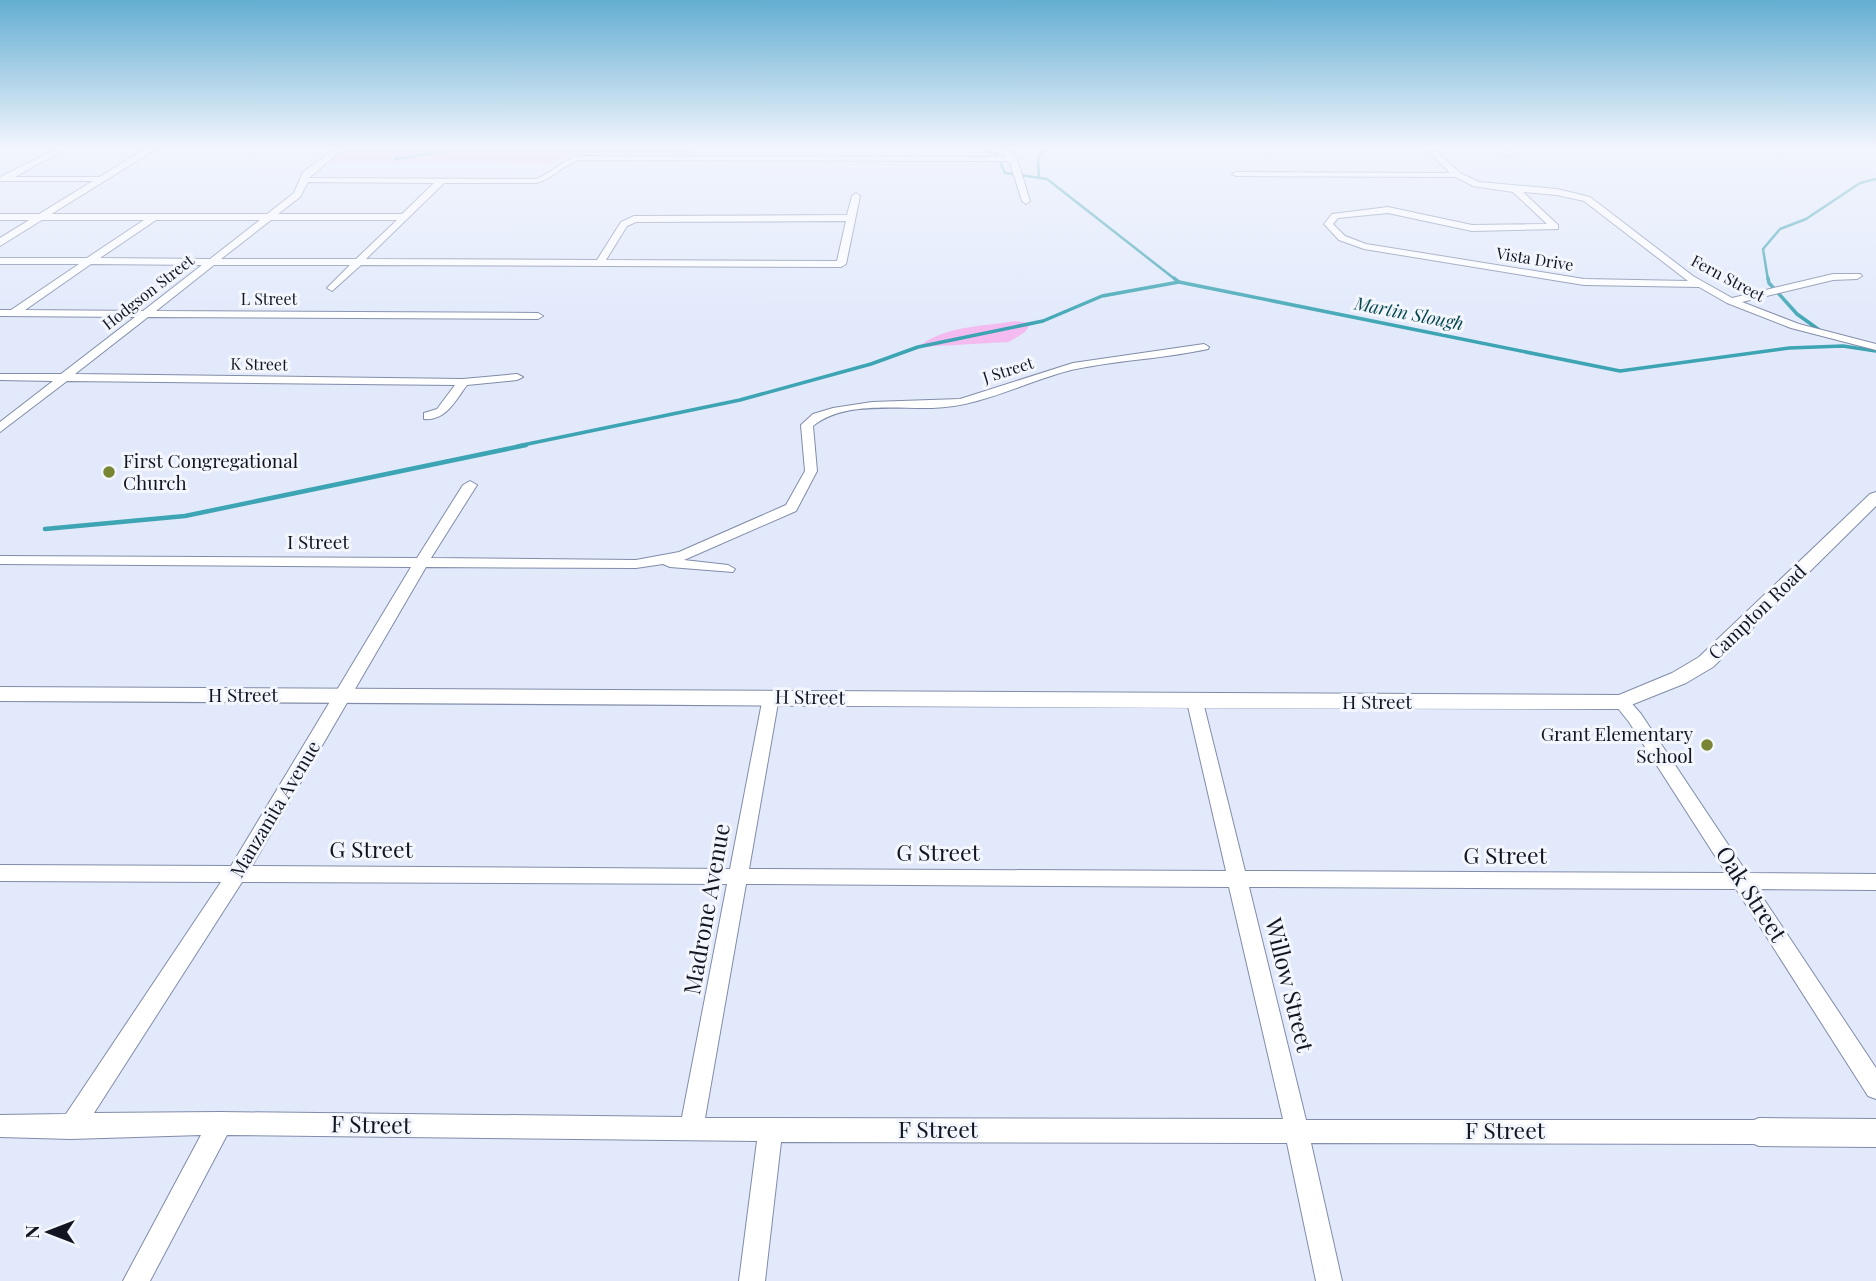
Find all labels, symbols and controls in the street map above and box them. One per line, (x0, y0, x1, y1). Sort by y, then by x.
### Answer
street label: Vista Drive (1494, 242, 1575, 275)
street label: Hodgson Street (98, 249, 198, 334)
street label: Fern Street (1688, 249, 1769, 306)
street label: L Street (241, 288, 298, 309)
water label: Martin Slough (1352, 291, 1466, 335)
street label: J Street (979, 351, 1036, 388)
street label: K Street (230, 353, 288, 375)
place label: First Congregational Church (123, 447, 299, 495)
marker: First Congregational Church (101, 464, 117, 480)
street label: I Street (287, 528, 349, 554)
street label: Campton Road (1702, 558, 1811, 665)
street label: H Street (208, 681, 278, 707)
street label: H Street (775, 682, 846, 710)
street label: H Street (1342, 688, 1412, 714)
place label: Grant Elementary School (1541, 720, 1694, 768)
street label: Manzanita Avenue (223, 735, 325, 882)
marker: Grant Elementary School (1699, 737, 1715, 753)
street label: Madrone Avenue (675, 821, 736, 997)
street label: G Street (329, 833, 414, 864)
street label: G Street (896, 836, 981, 867)
street label: G Street (1463, 839, 1548, 870)
street label: Oak Street (1710, 839, 1795, 948)
street label: Willow Street (1259, 913, 1322, 1056)
street label: F Street (331, 1107, 412, 1140)
street label: F Street (898, 1113, 979, 1144)
street label: F Street (1465, 1114, 1546, 1145)
north arrow (14, 1197, 84, 1267)
text: N (18, 1225, 44, 1239)

